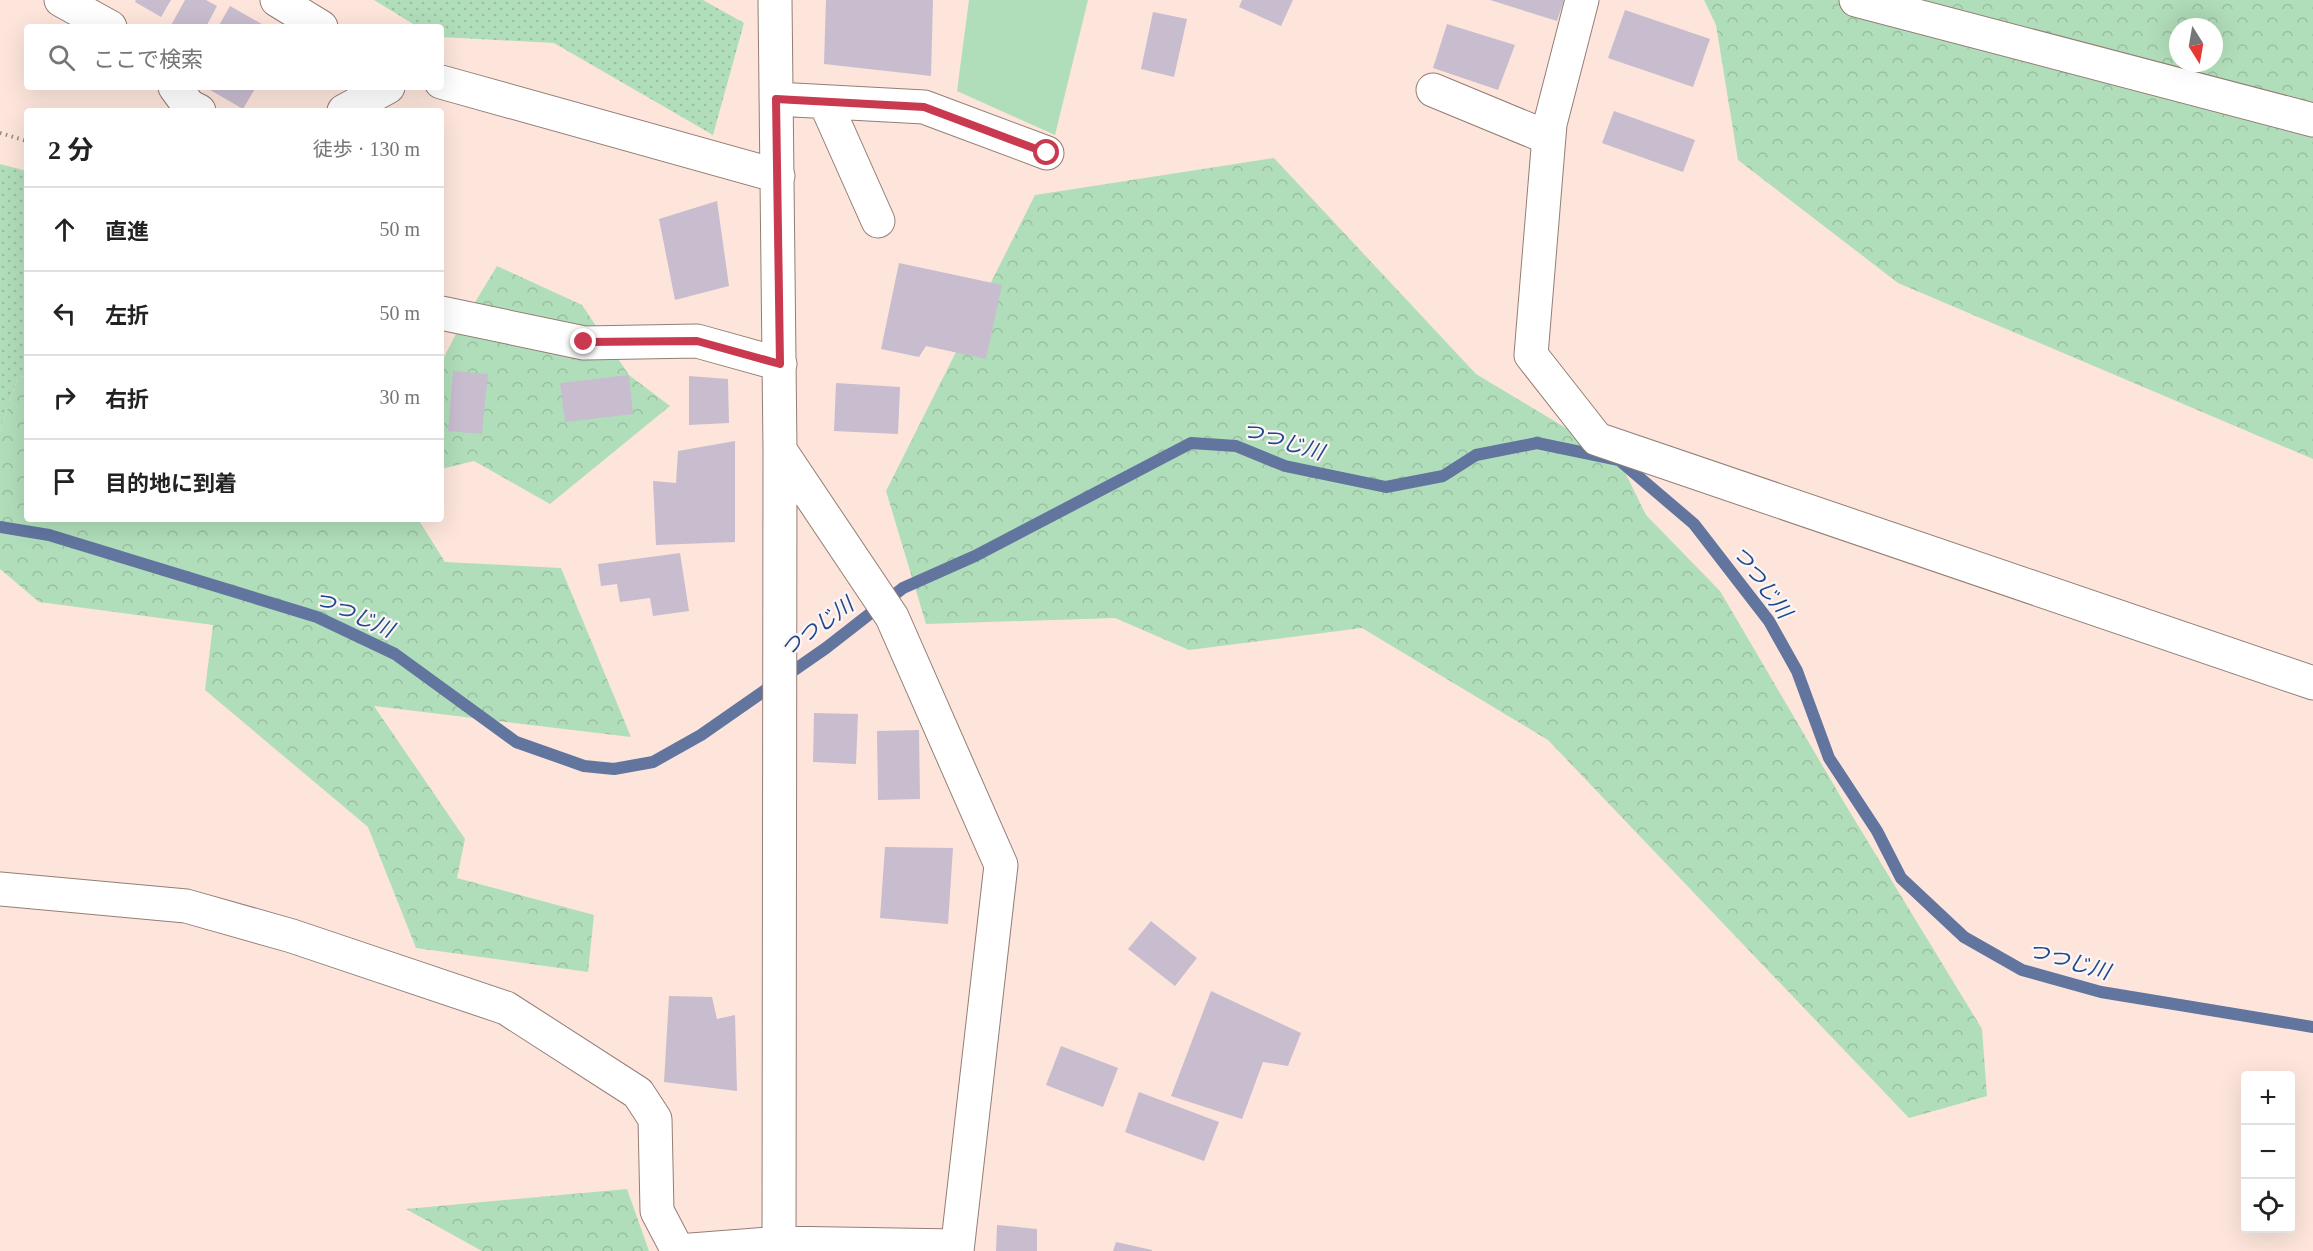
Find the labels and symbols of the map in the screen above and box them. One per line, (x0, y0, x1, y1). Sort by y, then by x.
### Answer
north arrow (2169, 18, 2223, 72)
route start (1033, 139, 1059, 165)
route end (570, 328, 596, 354)
water label: つつじ川 (1239, 417, 1329, 465)
water label: つつじ川 (1728, 541, 1798, 625)
water label: つつじ川 (311, 586, 399, 643)
water label: つつじ川 (776, 591, 860, 661)
water label: つつじ川 (2025, 938, 2115, 985)

